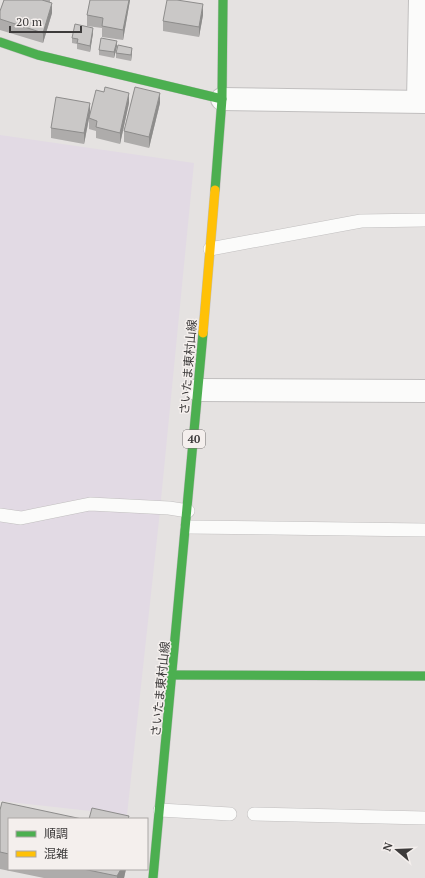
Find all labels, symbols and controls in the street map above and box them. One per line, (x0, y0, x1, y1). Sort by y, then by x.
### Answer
scale bar (10, 8, 81, 34)
text: 20 m (16, 14, 43, 29)
street label: さいたま東村山線 (176, 319, 200, 415)
road number: 40 (183, 430, 205, 448)
street label: さいたま東村山線 (148, 641, 172, 737)
legend (8, 818, 148, 870)
text: 順調 (44, 826, 68, 841)
north arrow (377, 830, 417, 870)
text: N (380, 840, 396, 853)
text: 混雑 (44, 846, 68, 861)

